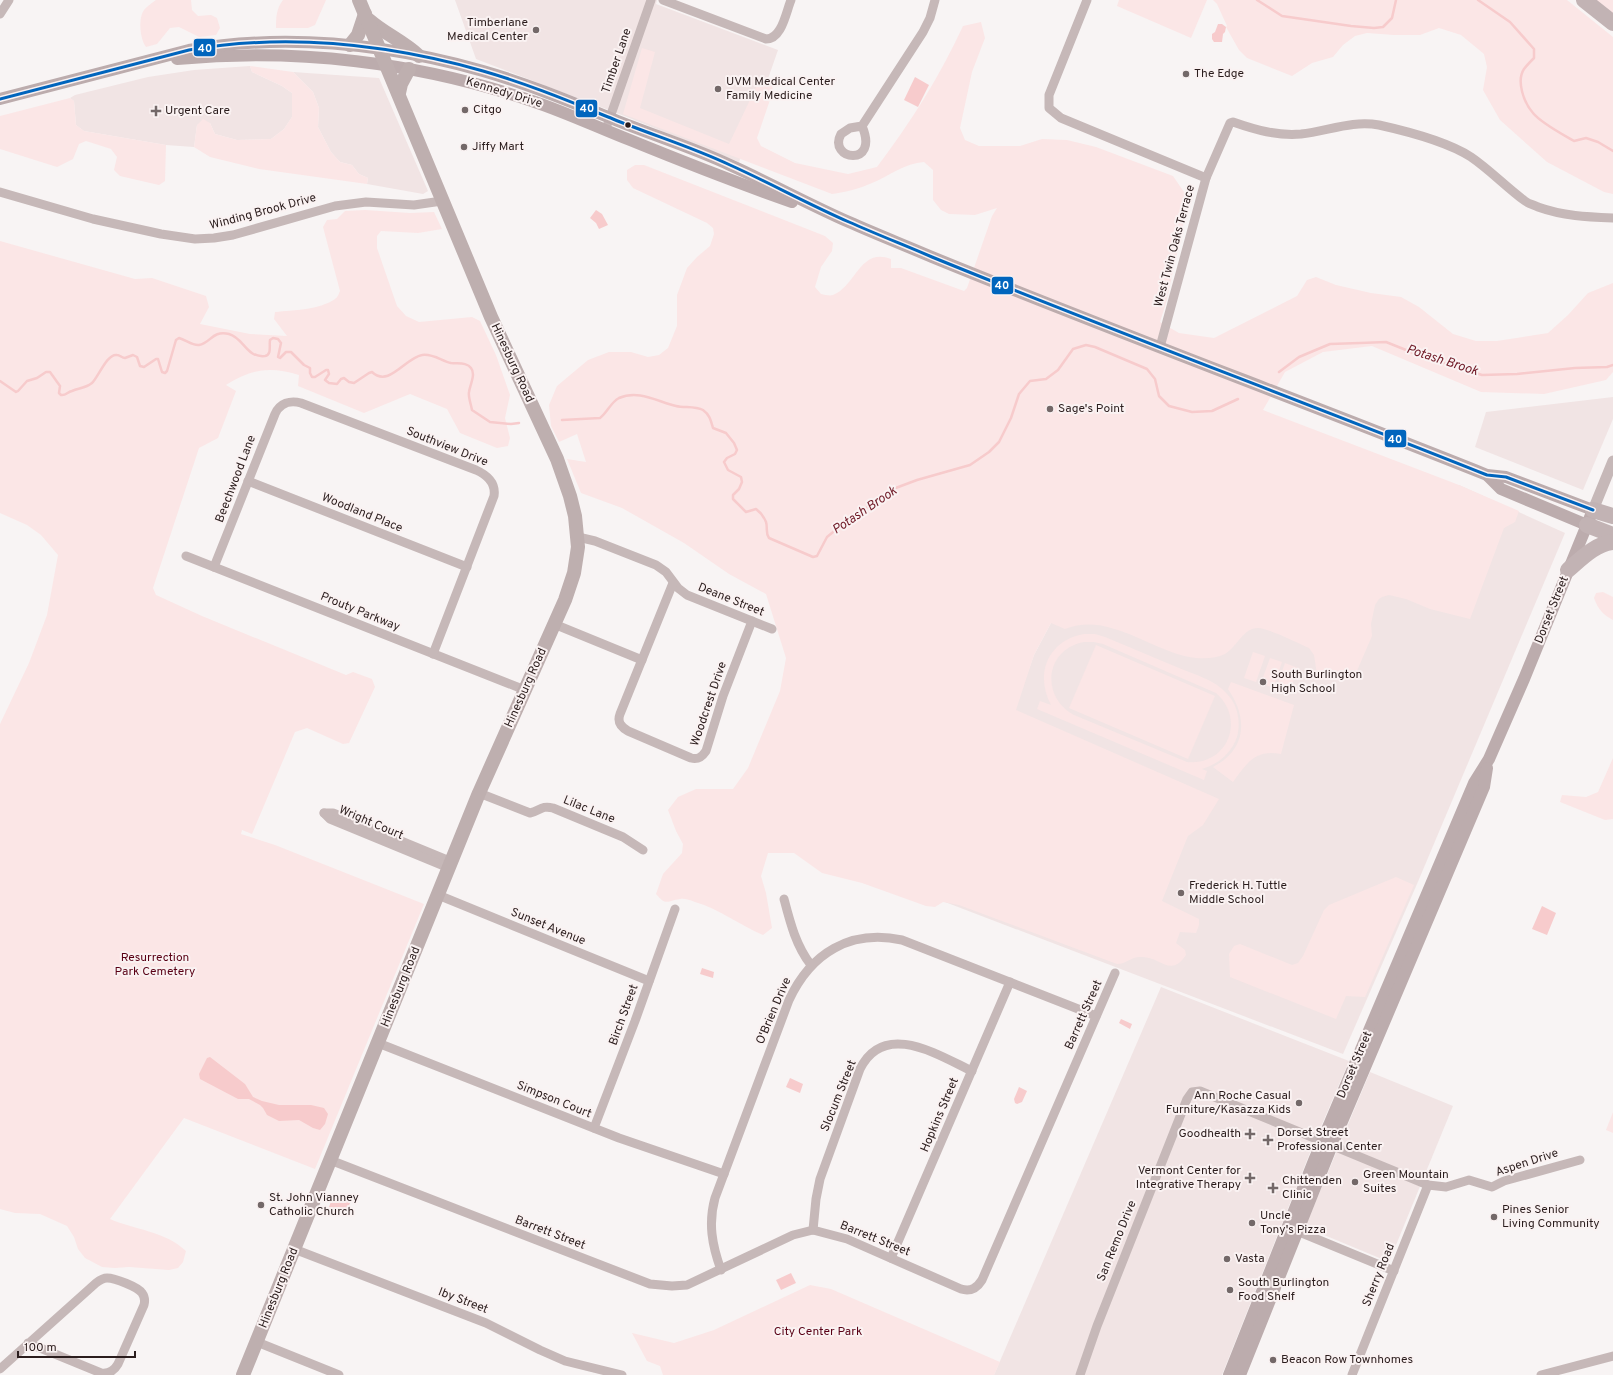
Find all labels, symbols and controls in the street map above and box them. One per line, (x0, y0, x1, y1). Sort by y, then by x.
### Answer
place label: Timberlane Medical Center (447, 15, 528, 45)
marker: Timberlane Medical Center (531, 25, 541, 35)
street label: Timber Lane (598, 26, 636, 96)
line badge: 40 (193, 38, 216, 57)
text: 40 (198, 42, 212, 56)
place label: The Edge (1194, 66, 1244, 82)
marker: The Edge (1181, 69, 1191, 79)
street label: Kennedy Drive (464, 74, 544, 112)
place label: UVM Medical Center Family Medicine (726, 74, 836, 104)
marker: UVM Medical Center Family Medicine (713, 84, 723, 94)
line badge: 40 (575, 99, 598, 118)
place label: Citgo (473, 102, 502, 118)
text: 40 (580, 102, 594, 116)
place label: Urgent Care (165, 103, 230, 119)
marker: Urgent Care (150, 105, 162, 117)
marker: Citgo (460, 105, 470, 115)
unlabelled marker (623, 120, 633, 130)
place label: Jiffy Mart (472, 139, 524, 155)
marker: Jiffy Mart (459, 142, 469, 152)
street label: West Twin Oaks Terrace (1151, 183, 1199, 309)
street label: Winding Brook Drive (208, 190, 318, 234)
line badge: 40 (991, 276, 1014, 295)
text: 40 (995, 279, 1009, 293)
street label: Hinesburg Road (487, 321, 537, 405)
water label: Potash Brook (1404, 342, 1480, 380)
place label: Sage's Point (1058, 401, 1124, 417)
marker: Sage's Point (1045, 404, 1055, 414)
street label: Southview Drive (404, 423, 490, 471)
line badge: 40 (1384, 429, 1407, 448)
street label: Beechwood Lane (212, 433, 260, 525)
text: 40 (1388, 433, 1402, 447)
water label: Potash Brook (830, 483, 901, 538)
street label: Woodland Place (319, 489, 405, 537)
street label: Dorset Street (1531, 574, 1573, 646)
street label: Deane Street (695, 579, 767, 621)
street label: Prouty Parkway (318, 589, 402, 635)
street label: Hinesburg Road (501, 646, 551, 730)
street label: Woodcrest Drive (687, 660, 731, 748)
place label: South Burlington High School (1271, 667, 1362, 697)
marker: South Burlington High School (1258, 677, 1268, 687)
street label: Lilac Lane (561, 792, 617, 828)
street label: Wright Court (336, 802, 406, 844)
place label: Frederick H. Tuttle Middle School (1189, 878, 1287, 908)
marker: Frederick H. Tuttle Middle School (1176, 888, 1186, 898)
street label: Sunset Avenue (508, 905, 588, 949)
street label: Hinesburg Road (378, 944, 424, 1030)
park label: Resurrection Park Cemetery (115, 950, 195, 980)
street label: O'Brien Drive (753, 975, 795, 1047)
street label: Barrett Street (1062, 978, 1106, 1052)
street label: Birch Street (606, 982, 642, 1048)
street label: Dorset Street (1334, 1029, 1376, 1101)
street label: Slocum Street (817, 1058, 861, 1134)
street label: Hopkins Street (917, 1075, 963, 1155)
street label: Simpson Court (514, 1078, 594, 1122)
place label: Ann Roche Casual Furniture/Kasazza Kids (1166, 1088, 1291, 1118)
marker: Ann Roche Casual Furniture/Kasazza Kids (1294, 1098, 1304, 1108)
place label: Dorset Street Professional Center (1277, 1125, 1383, 1155)
place label: Goodhealth (1178, 1126, 1241, 1142)
marker: Goodhealth (1244, 1128, 1256, 1140)
marker: Dorset Street Professional Center (1262, 1134, 1274, 1146)
street label: Aspen Drive (1493, 1145, 1561, 1181)
place label: Vermont Center for Integrative Therapy (1136, 1163, 1241, 1193)
place label: Green Mountain Suites (1363, 1167, 1449, 1197)
marker: Vermont Center for Integrative Therapy (1244, 1172, 1256, 1184)
place label: Chittenden Clinic (1282, 1173, 1342, 1203)
marker: Green Mountain Suites (1350, 1177, 1360, 1187)
marker: Chittenden Clinic (1267, 1182, 1279, 1194)
place label: St. John Vianney Catholic Church (269, 1190, 359, 1220)
street label: San Remo Drive (1094, 1198, 1140, 1284)
marker: St. John Vianney Catholic Church (256, 1200, 266, 1210)
place label: Pines Senior Living Community (1502, 1202, 1600, 1232)
place label: Uncle Tony's Pizza (1260, 1208, 1326, 1238)
street label: Barrett Street (512, 1212, 588, 1254)
marker: Pines Senior Living Community (1489, 1212, 1499, 1222)
street label: Barrett Street (837, 1218, 913, 1260)
marker: Uncle Tony's Pizza (1247, 1218, 1257, 1228)
street label: Sherry Road (1359, 1241, 1399, 1309)
street label: Hinesburg Road (256, 1245, 302, 1331)
place label: Vasta (1235, 1251, 1265, 1267)
marker: Vasta (1222, 1254, 1232, 1264)
place label: South Burlington Food Shelf (1238, 1275, 1329, 1305)
street label: Iby Street (436, 1284, 490, 1318)
marker: South Burlington Food Shelf (1225, 1285, 1235, 1295)
park label: City Center Park (774, 1324, 862, 1340)
scale bar (18, 1333, 135, 1359)
text: 100 m (24, 1340, 57, 1356)
place label: Beacon Row Townhomes (1281, 1352, 1413, 1368)
marker: Beacon Row Townhomes (1268, 1355, 1278, 1365)

